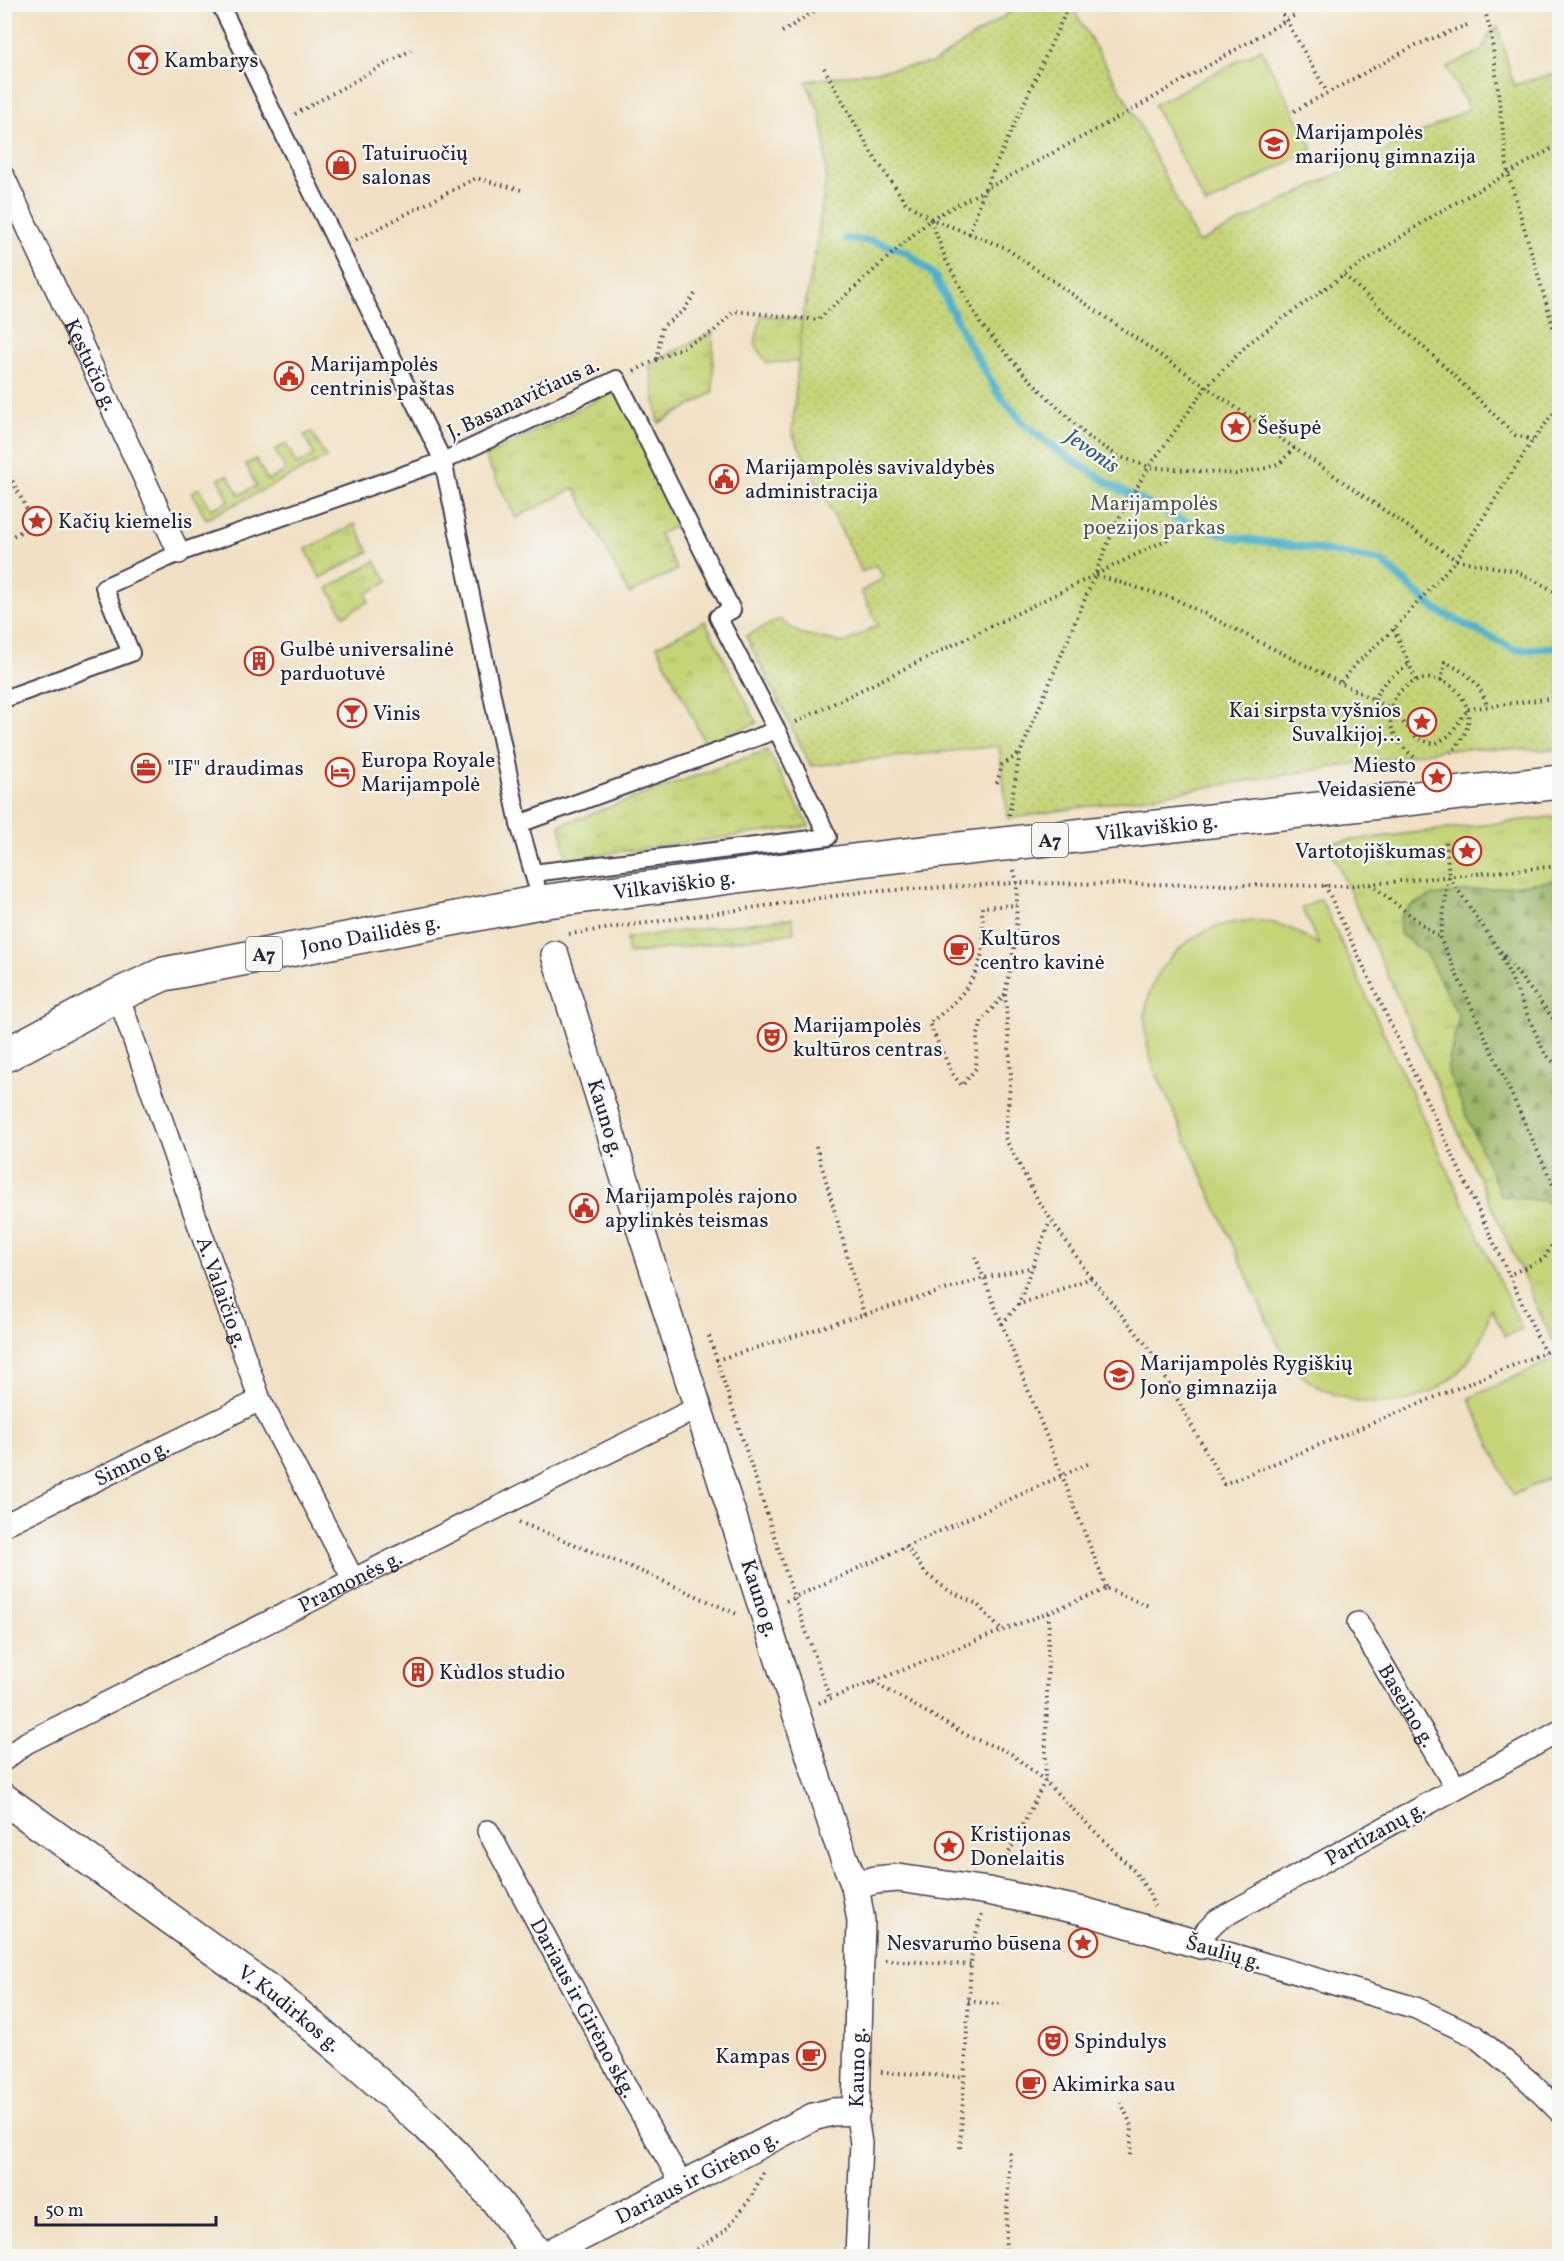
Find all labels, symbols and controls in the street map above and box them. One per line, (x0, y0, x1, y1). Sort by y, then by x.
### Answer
bar icon: Kambarys (127, 44, 159, 76)
place label: Kambarys (164, 47, 258, 76)
place label: Marijampolės marijonų gimnazija (1295, 119, 1476, 172)
school or university icon: Marijampolės marijonų gimnazija (1258, 128, 1290, 160)
place label: Tatuiruočių salonas (362, 140, 468, 193)
shop icon: Tatuiruočių salonas (325, 149, 357, 181)
street label: Kęstučio g. (56, 315, 124, 416)
place label: Marijampolės centrinis paštas (310, 351, 455, 404)
street label: J. Basanavičiaus a. (443, 351, 604, 447)
public building icon: Marijampolės centrinis paštas (273, 360, 305, 392)
place icon: Šešupė (1220, 411, 1252, 443)
place label: Šešupė (1257, 414, 1321, 443)
water label: Jevonis (1057, 421, 1125, 482)
place label: Marijampolės savivaldybės administracija (745, 454, 995, 507)
public building icon: Marijampolės savivaldybės administracija (708, 463, 740, 495)
park label: Marijampolės poezijos parkas (1083, 490, 1225, 543)
place icon: Kačių kiemelis (21, 505, 53, 537)
place label: Kačių kiemelis (58, 508, 192, 537)
place label: Gulbė universalinė parduotuvė (280, 636, 454, 689)
building icon: Gulbė universalinė parduotuvė (243, 645, 275, 677)
bar icon: Vinis (336, 697, 368, 729)
place label: Kai sirpsta vyšnios Suvalkijoj... (1229, 697, 1401, 750)
place label: Vinis (373, 700, 421, 729)
place icon: Kai sirpsta vyšnios Suvalkijoj... (1406, 706, 1438, 738)
place label: Europa Royale Marijampolė (361, 747, 495, 800)
office icon: "IF" draudimas (130, 752, 162, 784)
place label: Miesto Veidasienė (1317, 752, 1416, 805)
place label: "IF" draudimas (167, 755, 304, 784)
hotel icon: Europa Royale Marijampolė (324, 756, 356, 788)
place icon: Miesto Veidasienė (1421, 761, 1453, 793)
street label: Vilkaviškio g. (1094, 807, 1219, 850)
road number: A7 (1032, 823, 1068, 857)
place icon: Vartotojiškumas (1451, 835, 1483, 867)
place label: Vartotojiškumas (1295, 838, 1446, 867)
street label: Vilkaviškio g. (612, 864, 737, 908)
street label: Jono Dailidės g. (298, 908, 443, 964)
place label: Kultūros centro kavinė (980, 925, 1105, 978)
cafe icon: Kultūros centro kavinė (943, 934, 975, 966)
road number: A7 (246, 937, 282, 971)
place label: Marijampolės kultūros centras (793, 1012, 942, 1065)
theatre icon: Marijampolės kultūros centras (756, 1021, 788, 1053)
street label: Kauno g. (579, 1076, 630, 1161)
place label: Marijampolės rajono apylinkės teismas (605, 1183, 797, 1236)
public building icon: Marijampolės rajono apylinkės teismas (568, 1192, 600, 1224)
street label: A. Valaičio g. (188, 1233, 254, 1352)
place label: Marijampolės Rygiškių Jono gimnazija (1140, 1350, 1353, 1403)
school or university icon: Marijampolės Rygiškių Jono gimnazija (1103, 1359, 1135, 1391)
street label: Simno g. (90, 1433, 175, 1495)
street label: Pramonės g. (294, 1544, 408, 1621)
street label: Kauno g. (732, 1556, 785, 1641)
building icon: Kùdlos studio (402, 1656, 434, 1688)
place label: Kùdlos studio (439, 1659, 565, 1688)
street label: Baseino g. (1370, 1659, 1442, 1753)
street label: Partizanų g. (1320, 1795, 1431, 1874)
place label: Kristijonas Donelaitis (970, 1821, 1071, 1874)
place icon: Kristijonas Donelaitis (933, 1830, 965, 1862)
street label: Dariaus ir Girėno skg. (522, 1913, 643, 2104)
place icon: Nesvarumo būsena (1067, 1927, 1099, 1959)
street label: Šaulių g. (1182, 1929, 1265, 1978)
place label: Nesvarumo būsena (886, 1930, 1062, 1959)
street label: V. Kudirkos g. (231, 1959, 347, 2060)
theatre icon: Spindulys (1037, 2025, 1069, 2057)
street label: Kauno g. (843, 2027, 874, 2108)
place label: Spindulys (1074, 2028, 1167, 2057)
cafe icon: Kampas (795, 2040, 827, 2072)
place label: Kampas (715, 2043, 790, 2072)
cafe icon: Akimirka sau (1015, 2068, 1047, 2100)
place label: Akimirka sau (1052, 2071, 1176, 2100)
street label: Dariaus ir Girėno g. (611, 2124, 784, 2233)
scale bar (36, 2189, 216, 2227)
text: 50 m (45, 2199, 84, 2224)

